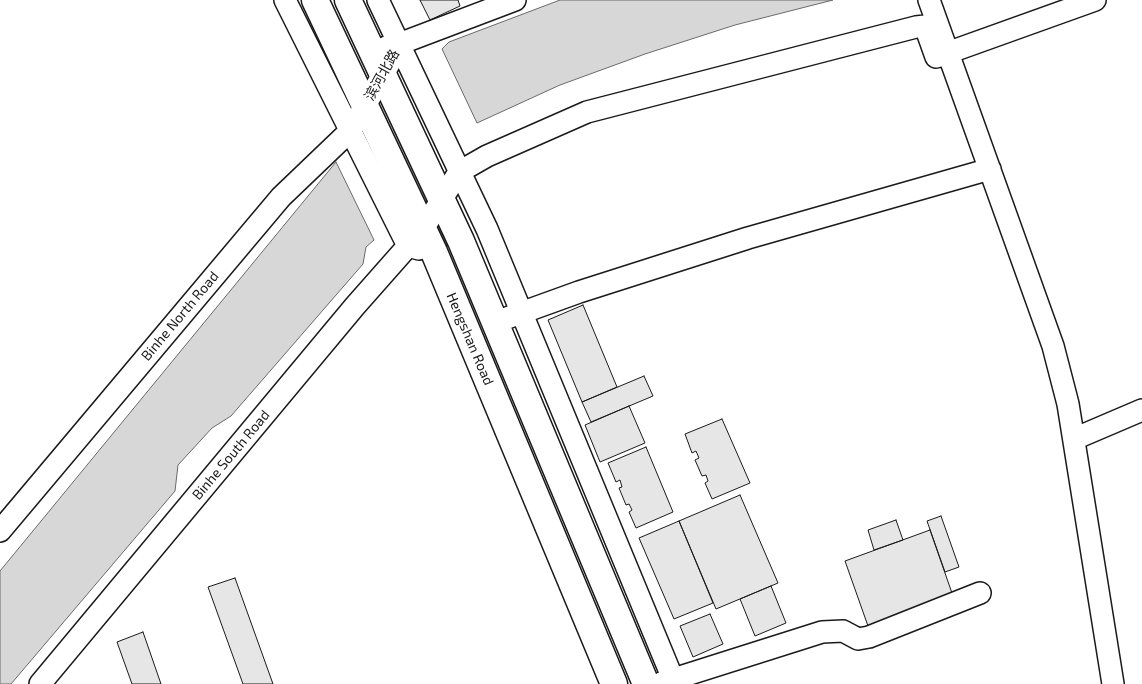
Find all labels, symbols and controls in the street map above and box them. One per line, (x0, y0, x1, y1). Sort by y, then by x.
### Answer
street label: 滨河北路 (361, 46, 403, 104)
street label: Binhe North Road (138, 268, 222, 364)
street label: Hengshan Road (443, 290, 497, 388)
street label: Binhe South Road (189, 407, 273, 503)

